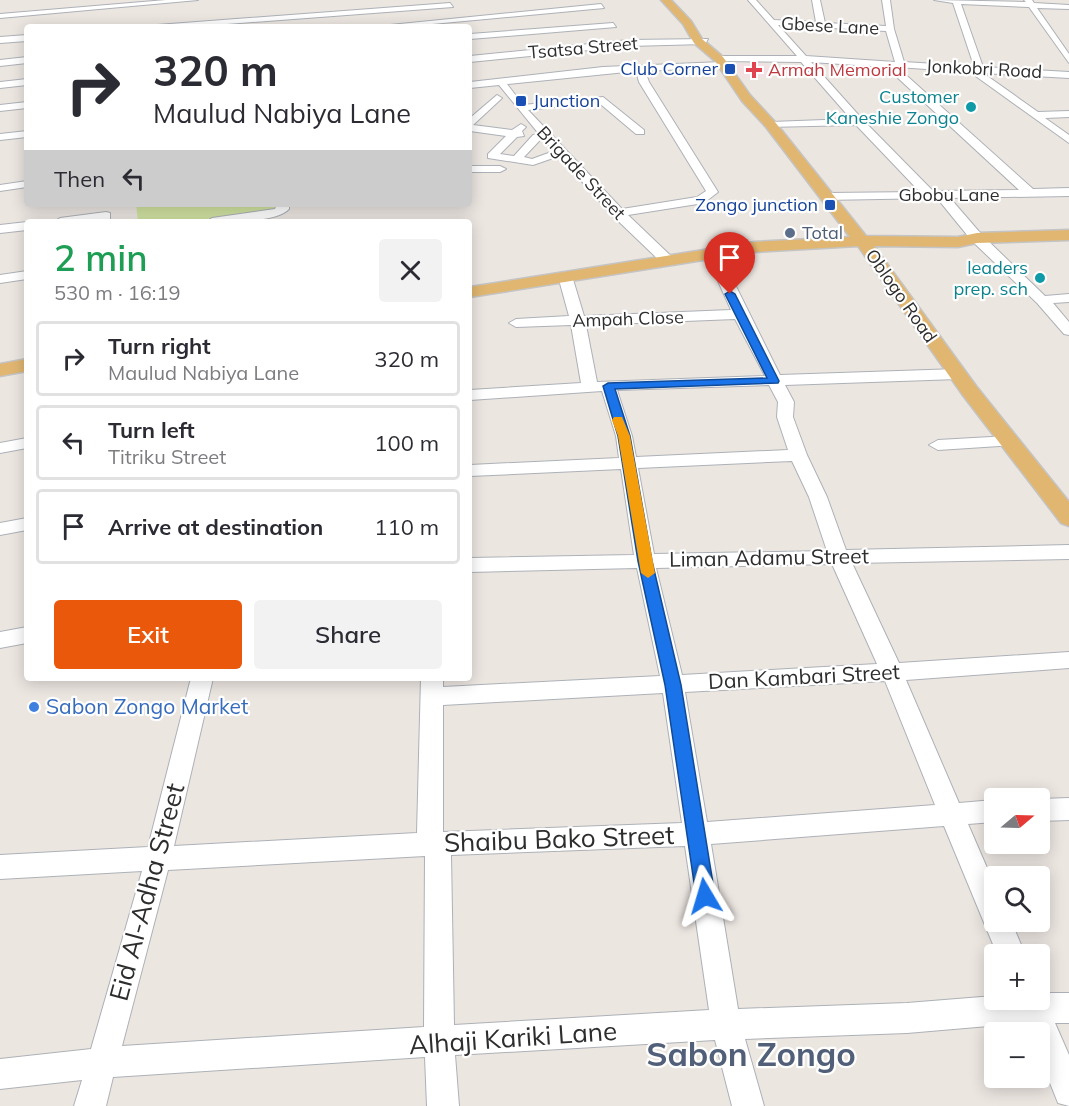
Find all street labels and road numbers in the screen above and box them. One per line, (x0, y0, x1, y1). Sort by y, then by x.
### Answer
street label: Gbese Lane (780, 11, 880, 40)
street label: Tsatsa Street (527, 31, 639, 64)
street label: Jonkobri Road (925, 54, 1043, 83)
street label: Brigade Street (532, 121, 631, 224)
street label: Gbobu Lane (898, 183, 1000, 206)
street label: Oblogo Road (861, 244, 942, 347)
street label: Ampah Close (572, 305, 684, 332)
street label: Liman Adamu Street (669, 542, 869, 572)
street label: Dan Kambari Street (707, 658, 900, 694)
street label: Eid Al-Adha Street (102, 779, 191, 1004)
street label: Shaibu Bako Street (443, 818, 675, 859)
street label: Alhaji Kariki Lane (408, 1014, 618, 1061)

